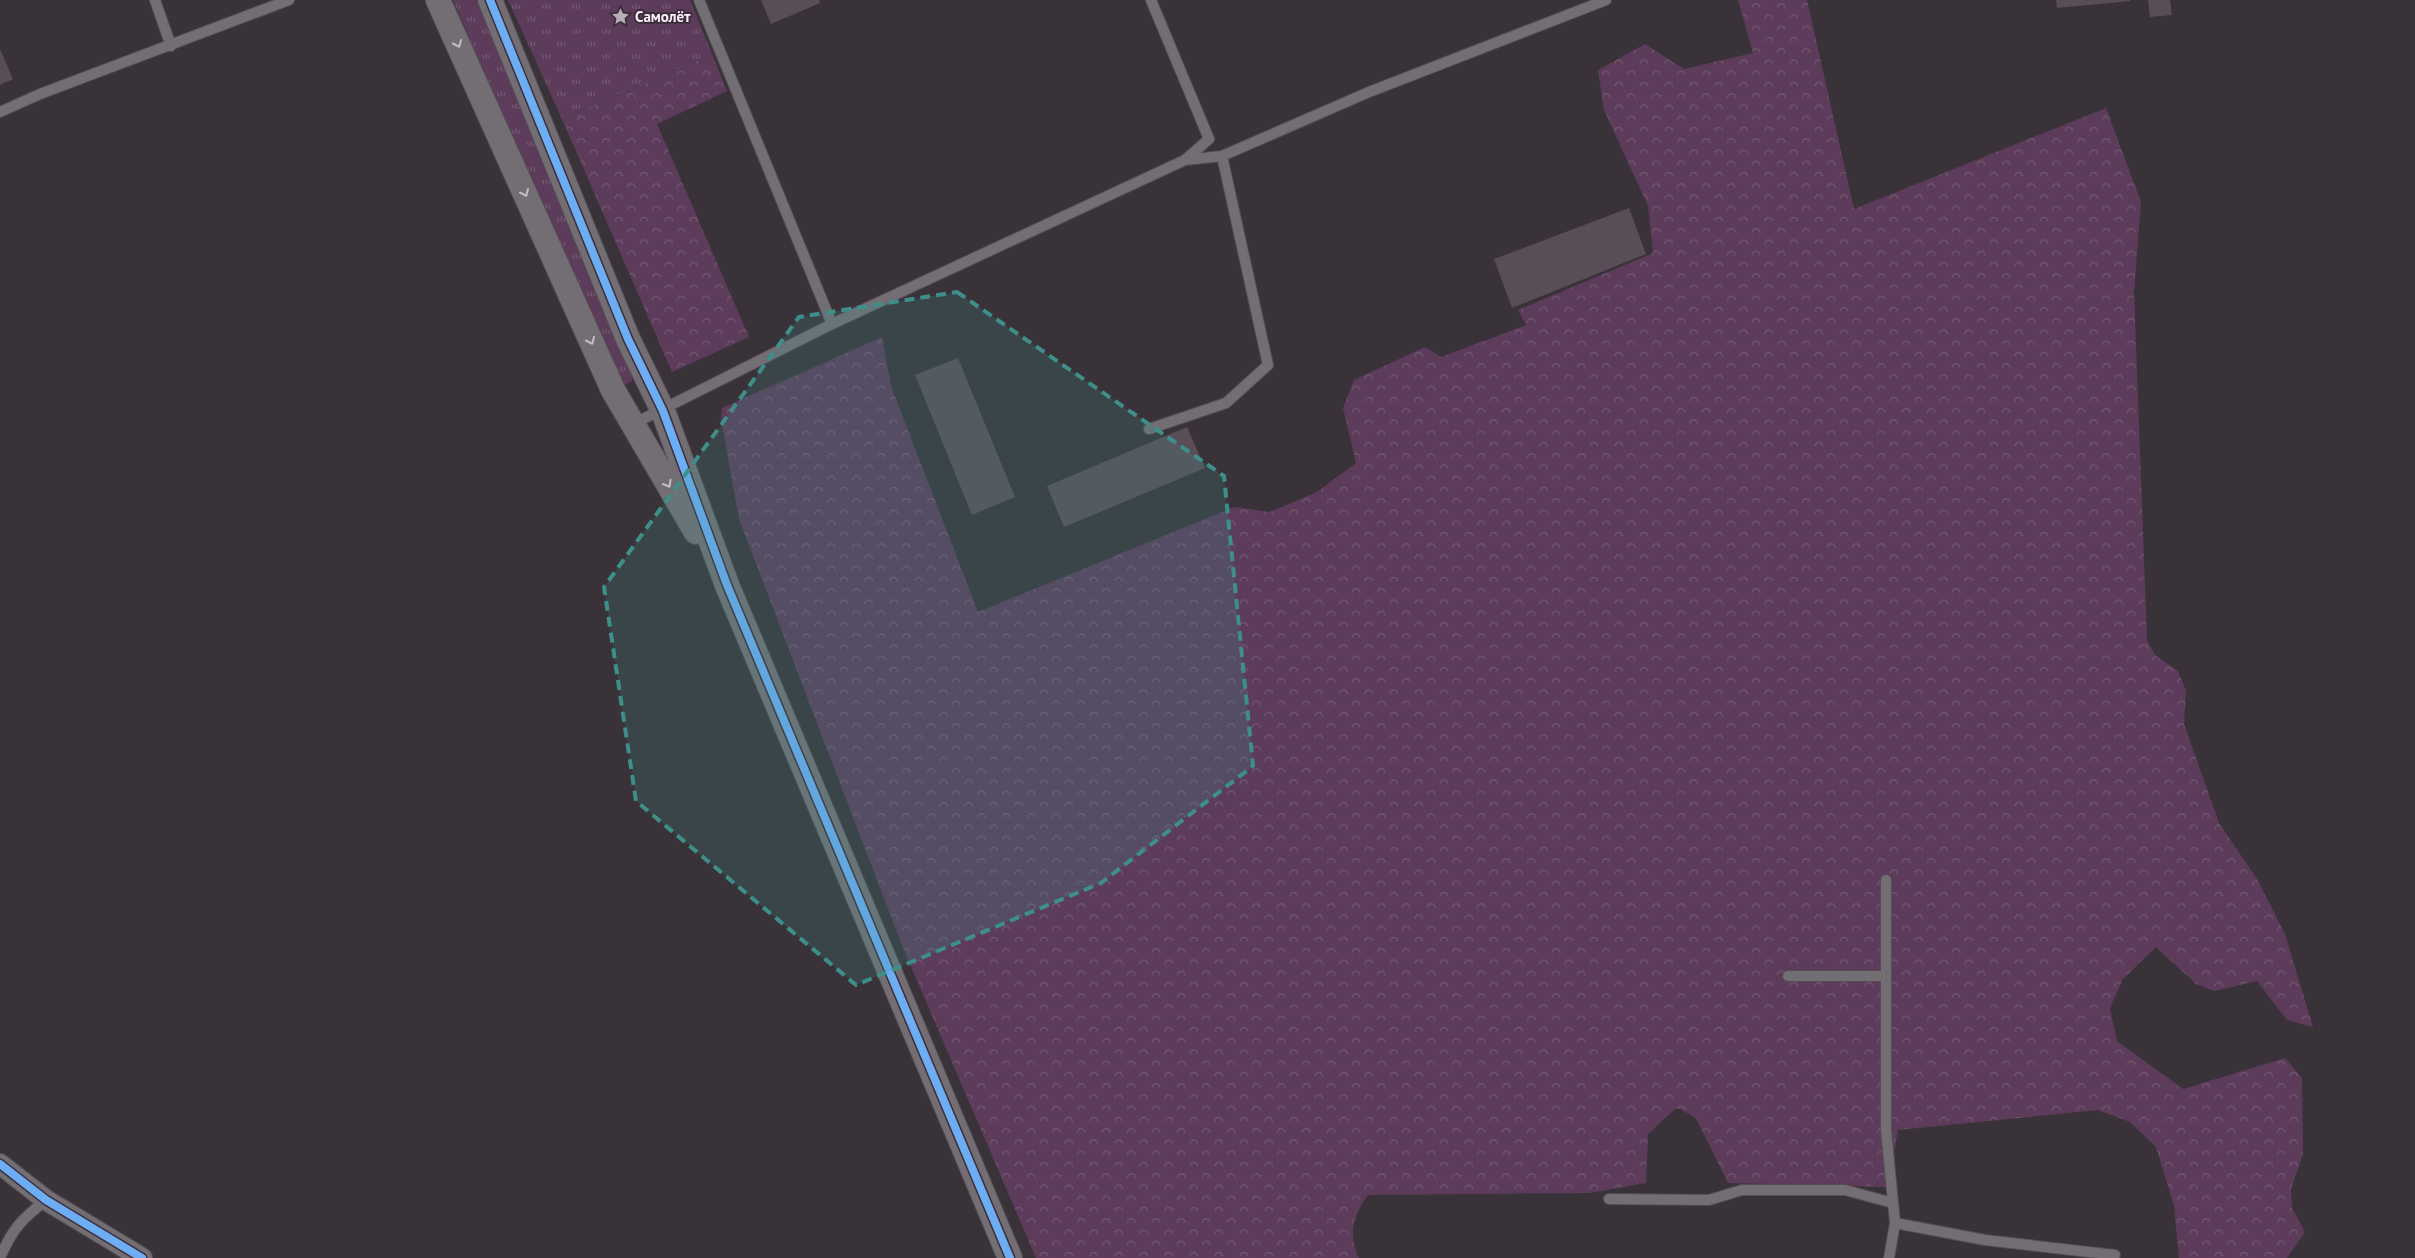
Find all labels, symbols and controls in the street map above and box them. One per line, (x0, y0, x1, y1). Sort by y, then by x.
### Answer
place icon: Самолёт (611, 6, 631, 26)
place label: Самолёт (635, 7, 691, 26)
one-way arrow (452, 39, 463, 48)
one-way arrow (518, 188, 529, 197)
one-way arrow (585, 336, 596, 345)
one-way arrow (662, 479, 672, 488)

